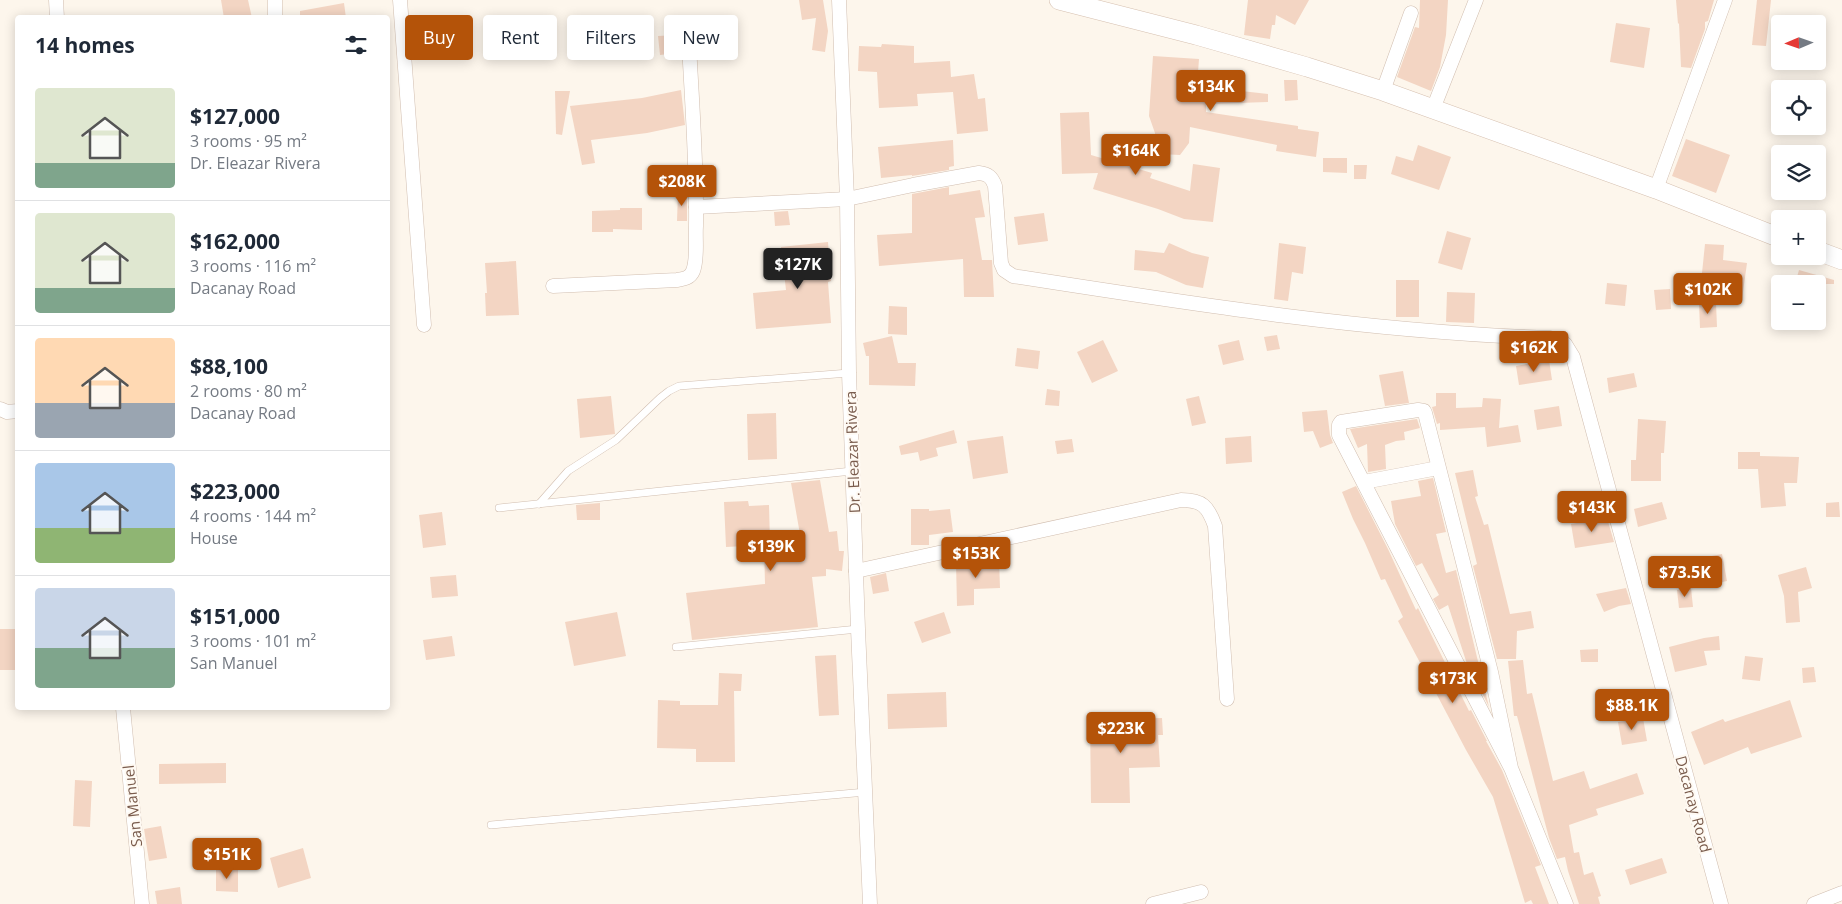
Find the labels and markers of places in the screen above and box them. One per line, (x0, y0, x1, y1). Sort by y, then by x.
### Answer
pin: $134K (1176, 70, 1246, 112)
pin: $164K (1101, 134, 1171, 176)
pin: $208K (647, 164, 717, 207)
pin: $127K (763, 248, 833, 290)
pin: $102K (1673, 272, 1743, 315)
pin: $162K (1499, 330, 1569, 373)
pin: $143K (1557, 490, 1627, 533)
pin: $139K (736, 530, 806, 572)
pin: $153K (941, 536, 1011, 579)
pin: $73.5K (1644, 556, 1726, 598)
pin: $173K (1418, 662, 1488, 704)
pin: $88.1K (1591, 688, 1673, 731)
pin: $223K (1086, 712, 1156, 754)
pin: $151K (192, 838, 262, 880)

